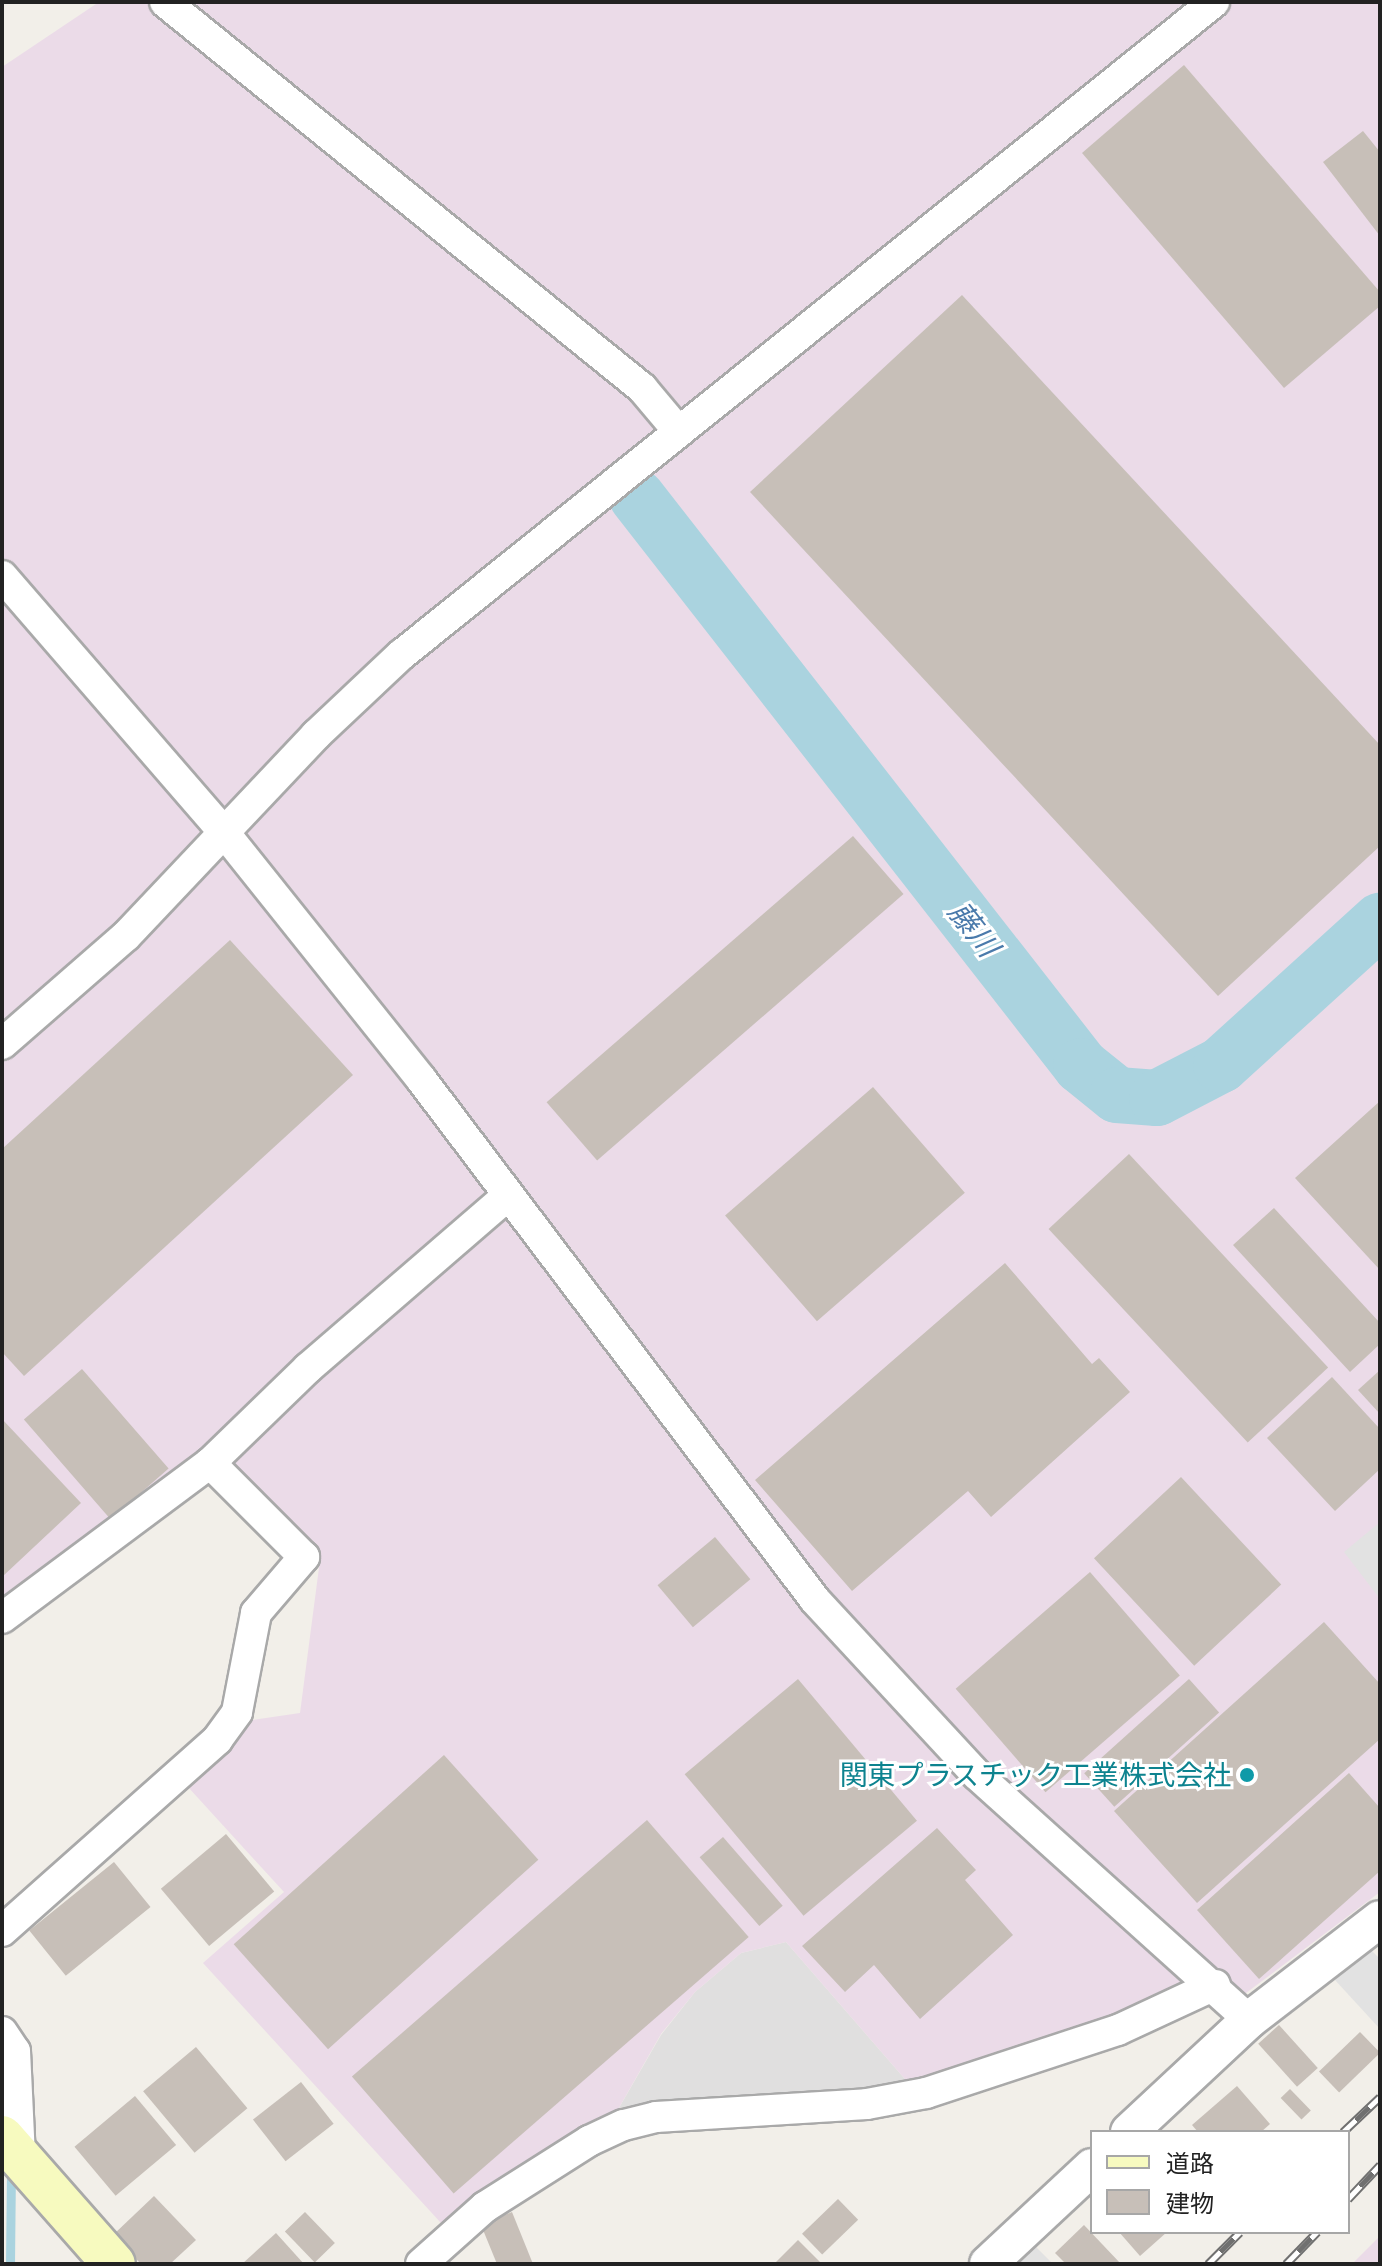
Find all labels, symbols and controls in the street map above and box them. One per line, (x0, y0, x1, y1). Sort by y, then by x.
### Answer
water label: 藤川 (941, 894, 1007, 964)
place label: 関東プラスチック工業株式会社 (839, 1758, 1231, 1792)
marker: 関東プラスチック工業株式会社 (1238, 1766, 1256, 1784)
legend (1090, 2130, 1350, 2234)
text: 道路 (1166, 2145, 1214, 2181)
text: 建物 (1166, 2185, 1214, 2221)

